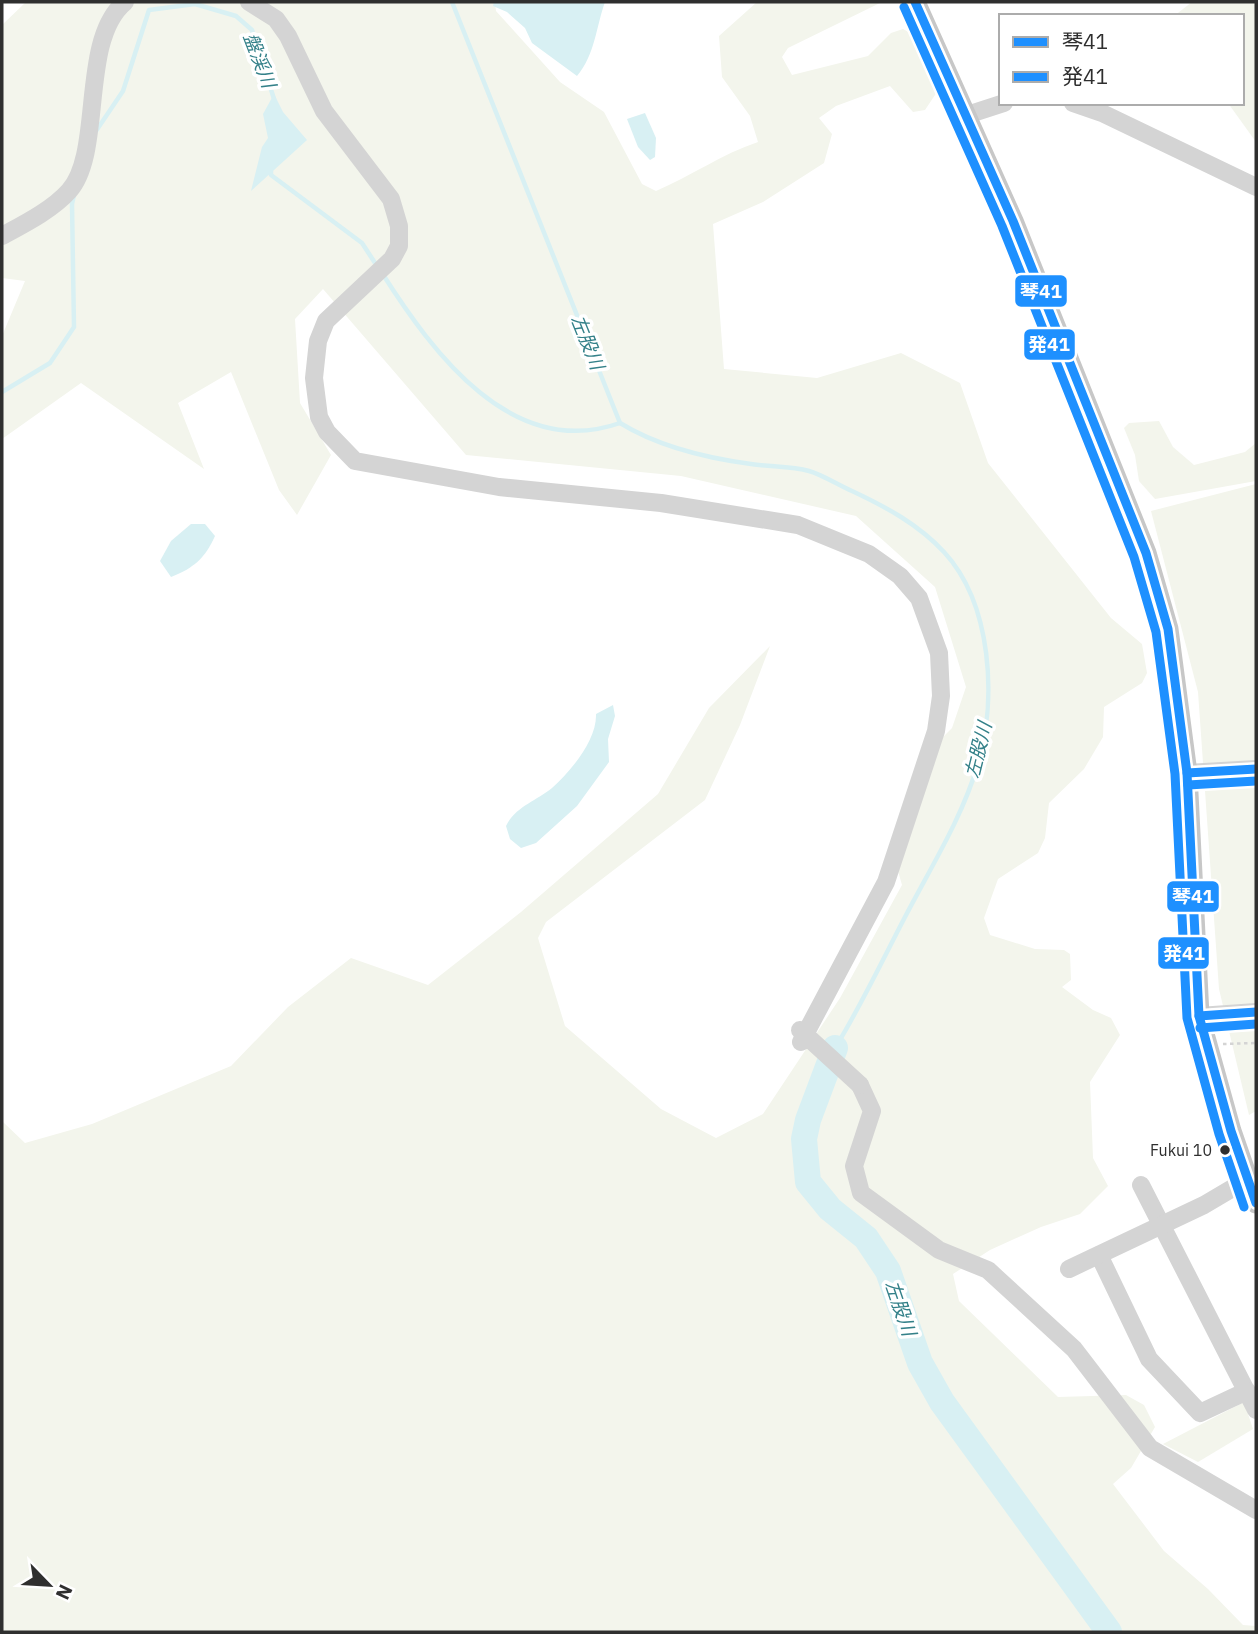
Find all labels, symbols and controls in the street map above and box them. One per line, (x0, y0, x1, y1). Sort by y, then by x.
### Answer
legend (999, 14, 1244, 105)
text: 琴41 (1062, 27, 1108, 55)
water label: 盤渓川 (239, 29, 282, 93)
text: 発41 (1062, 62, 1108, 90)
line badge: 琴41 (1014, 274, 1068, 308)
text: 琴41 (1020, 279, 1062, 303)
water label: 左股川 (566, 311, 611, 375)
line badge: 発41 (1023, 328, 1076, 361)
text: 発41 (1028, 332, 1070, 356)
water label: 左股川 (959, 718, 997, 781)
line badge: 琴41 (1166, 880, 1220, 913)
text: 琴41 (1172, 884, 1214, 908)
line badge: 発41 (1157, 936, 1210, 970)
text: 発41 (1163, 941, 1205, 965)
place label: Fukui 10 (1150, 1140, 1212, 1160)
marker: Fukui 10 (1218, 1143, 1232, 1157)
water label: 左股川 (880, 1277, 922, 1341)
north arrow (14, 1550, 84, 1620)
text: N (51, 1581, 78, 1603)

